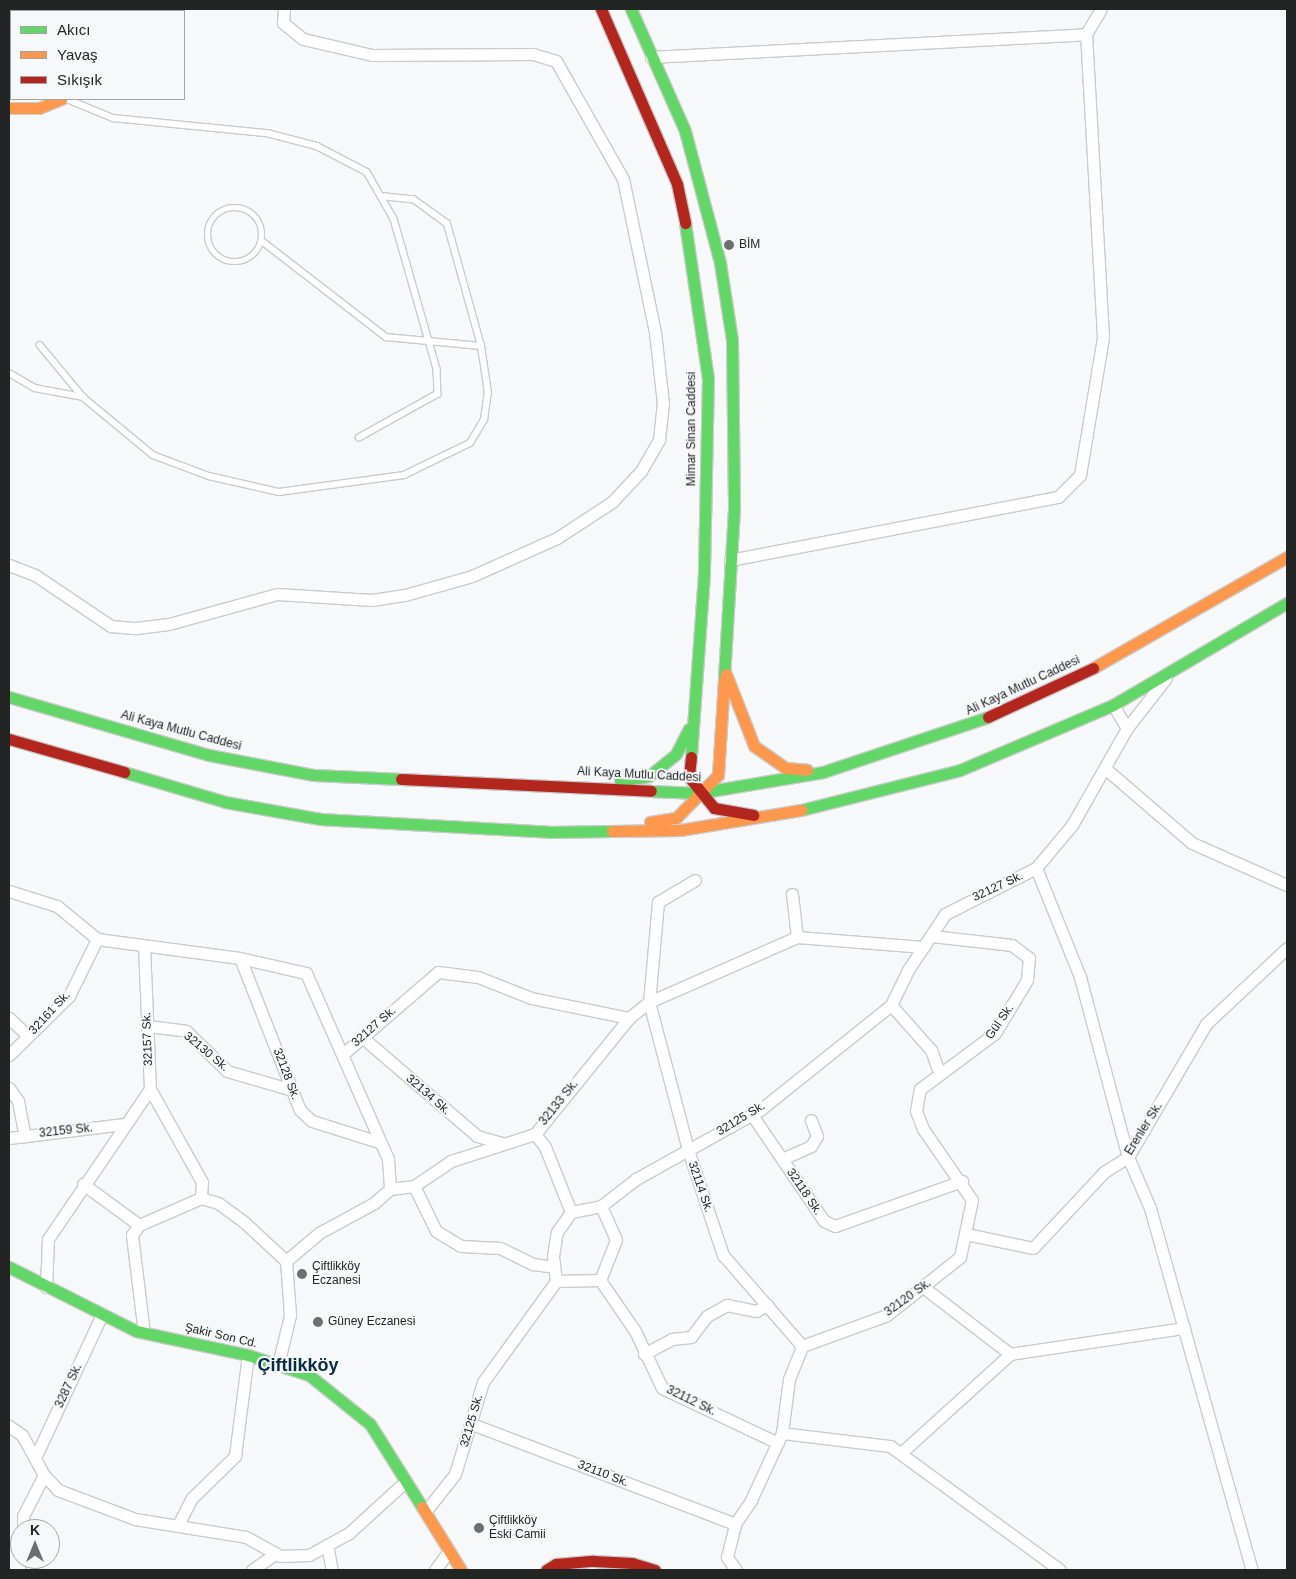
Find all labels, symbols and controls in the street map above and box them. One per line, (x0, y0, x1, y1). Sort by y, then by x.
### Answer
legend (10, 10, 185, 100)
text: Akıcı (57, 21, 90, 38)
text: Yavaş (57, 46, 98, 63)
text: Sıkışık (57, 71, 102, 88)
place label: BİM (739, 238, 760, 252)
marker: BİM (723, 239, 735, 251)
street label: Mimar Sinan Caddesi (685, 372, 699, 486)
street label: Ali Kaya Mutlu Caddesi (964, 653, 1082, 719)
street label: Ali Kaya Mutlu Caddesi (119, 708, 243, 754)
street label: Ali Kaya Mutlu Caddesi (577, 765, 701, 785)
street label: 32127 Sk. (970, 869, 1026, 905)
street label: 32161 Sk. (26, 988, 74, 1038)
street label: Gül Sk. (983, 1002, 1017, 1042)
street label: 32127 Sk. (349, 1004, 399, 1050)
street label: 32157 Sk. (140, 1012, 156, 1066)
street label: 32130 Sk. (181, 1029, 231, 1075)
street label: 32128 Sk. (270, 1046, 302, 1102)
street label: 32134 Sk. (403, 1072, 453, 1118)
street label: 32133 Sk. (536, 1077, 582, 1129)
street label: 32125 Sk. (714, 1099, 768, 1139)
street label: Erenler Sk. (1122, 1100, 1166, 1158)
street label: 32159 Sk. (38, 1121, 94, 1141)
street label: 32114 Sk. (685, 1160, 715, 1214)
street label: 32118 Sk. (783, 1166, 825, 1218)
place label: Çiftlikköy Eczanesi (312, 1260, 361, 1288)
marker: Çiftlikköy Eczanesi (296, 1268, 308, 1280)
street label: 32120 Sk. (882, 1276, 934, 1320)
place label: Güney Eczanesi (328, 1315, 415, 1329)
marker: Güney Eczanesi (312, 1316, 324, 1328)
street label: Şakir Son Cd. (183, 1321, 259, 1351)
district label: Çiftlikköy (257, 1354, 339, 1376)
street label: 3287 Sk. (52, 1361, 86, 1411)
street label: 32112 Sk. (664, 1383, 718, 1419)
street label: 32125 Sk. (458, 1393, 486, 1449)
street label: 32110 Sk. (576, 1458, 630, 1490)
place label: Çiftlikköy Eski Camii (489, 1514, 546, 1542)
north arrow (10, 1519, 60, 1569)
text: K (30, 1522, 40, 1538)
marker: Çiftlikköy Eski Camii (473, 1522, 485, 1534)

